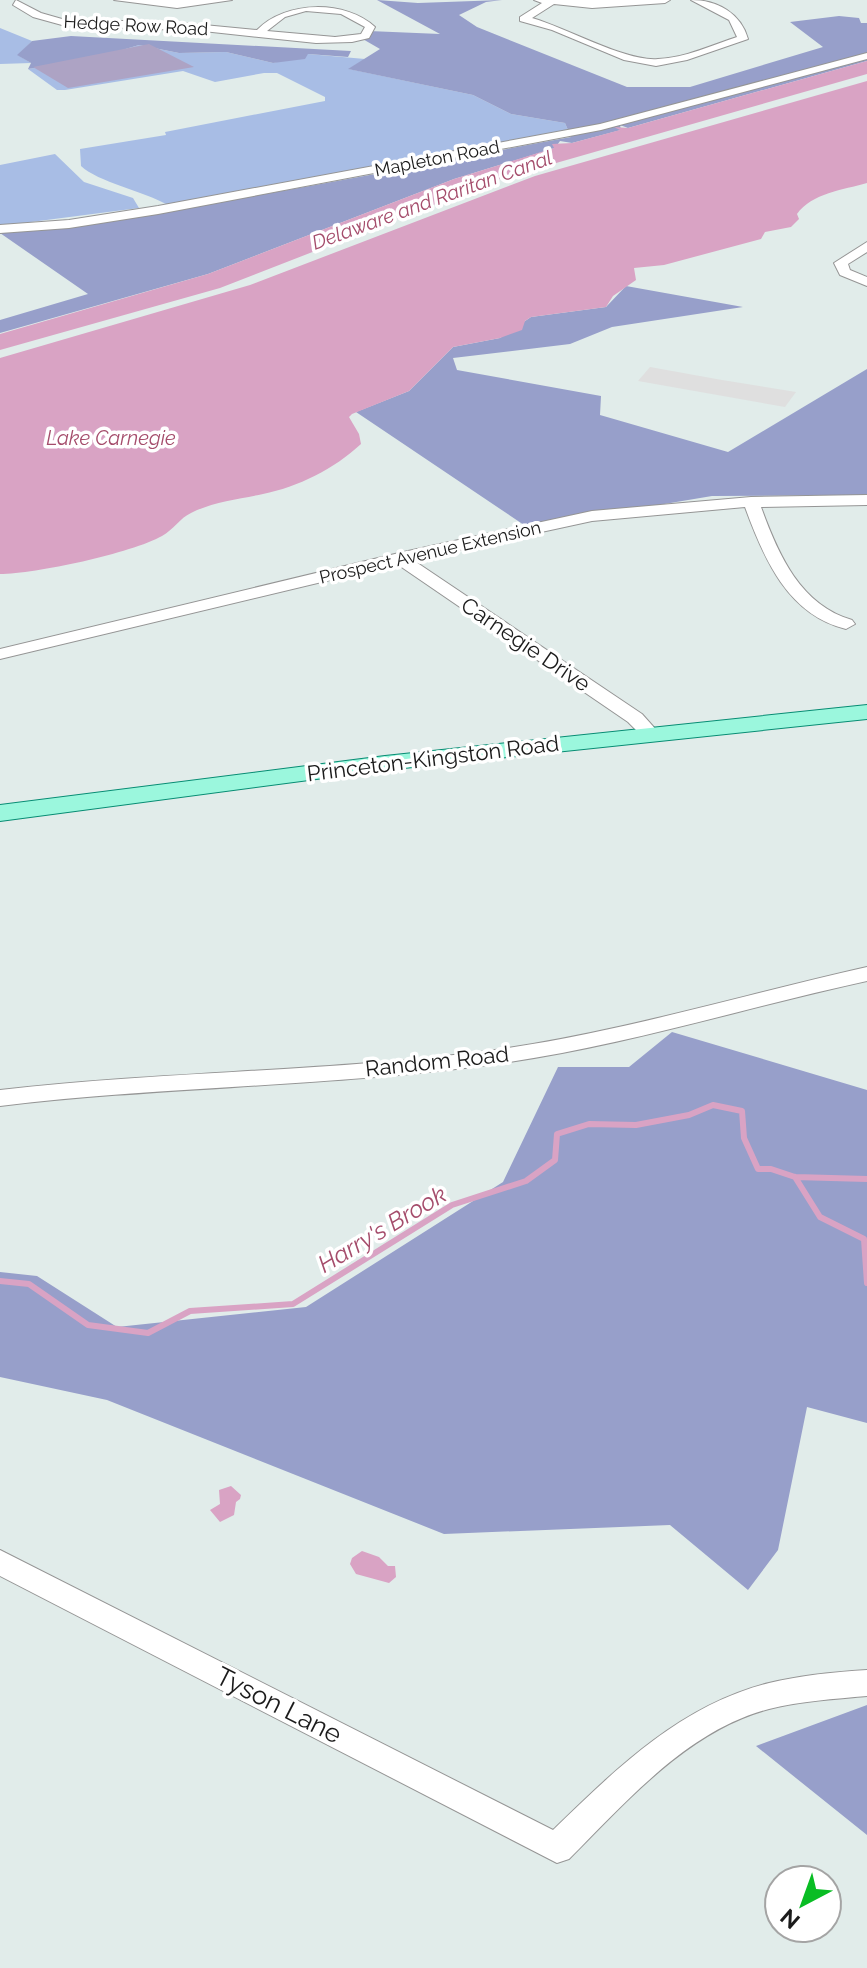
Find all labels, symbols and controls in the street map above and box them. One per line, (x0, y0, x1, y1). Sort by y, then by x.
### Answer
street label: Hedge Row Road (63, 11, 209, 39)
street label: Mapleton Road (373, 136, 501, 180)
water label: Delaware and Raritan Canal (308, 145, 556, 255)
water label: Lake Carnegie (46, 426, 176, 450)
street label: Prospect Avenue Extension (317, 516, 543, 588)
street label: Carnegie Drive (457, 591, 595, 697)
street label: Princeton-Kingston Road (306, 730, 560, 786)
street label: Random Road (364, 1041, 510, 1081)
water label: Harry's Brook (312, 1179, 452, 1279)
street label: Tyson Lane (211, 1661, 347, 1749)
north arrow (763, 1864, 843, 1944)
text: N (775, 1904, 805, 1934)

